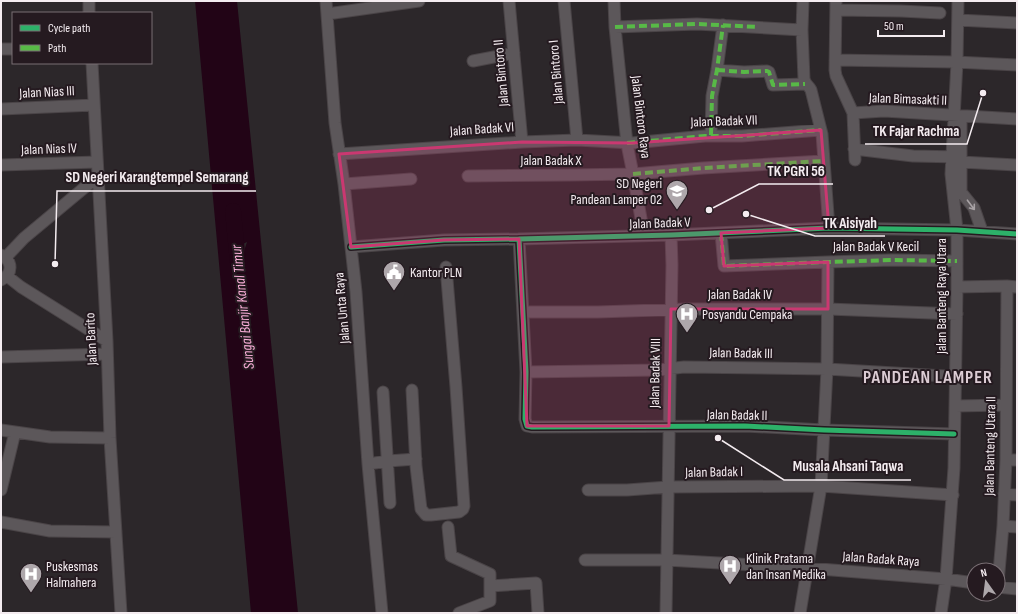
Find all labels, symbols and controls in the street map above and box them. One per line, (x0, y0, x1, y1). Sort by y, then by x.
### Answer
legend (12, 12, 152, 64)
scale bar (878, 12, 944, 38)
text: 50 m (884, 19, 904, 34)
text: Cycle path (48, 21, 90, 36)
street label: Jalan Bintoro II (490, 39, 512, 108)
street label: Jalan Bintoro I (545, 39, 567, 106)
text: Path (48, 41, 66, 56)
street label: Jalan Bintoro Raya (627, 74, 655, 159)
street label: Jalan Nias III (18, 82, 75, 102)
street label: Jalan Bimasakti II (868, 89, 947, 109)
street label: Jalan Badak VII (689, 111, 758, 131)
callout: TK Fajar Rachma (865, 117, 967, 144)
street label: Jalan Badak VI (448, 118, 515, 140)
text: TK Fajar Rachma (873, 122, 959, 141)
street label: Jalan Nias IV (20, 140, 78, 159)
street label: Jalan Badak X (520, 152, 582, 169)
callout: TK PGRI 56 (759, 157, 833, 184)
text: TK PGRI 56 (767, 162, 825, 181)
callout: SD Negeri Karangtempel Semarang (57, 164, 256, 191)
text: SD Negeri Karangtempel Semarang (65, 168, 249, 187)
place label: SD Negeri Pandean Lamper 02 (571, 175, 662, 208)
school or university icon: SD Negeri Pandean Lamper 02 (664, 178, 690, 211)
one-way arrow (966, 199, 975, 210)
callout: TK Aisiyah (815, 209, 885, 236)
street label: Jalan Badak V (628, 213, 692, 233)
text: TK Aisiyah (823, 214, 877, 233)
street label: Jalan Badak V Kecil (832, 238, 919, 255)
street label: Jalan Banteng Raya Utara (933, 238, 950, 355)
water label: Sungai Banjir Kanal Timur (227, 243, 259, 370)
public building icon: Kantor PLN (381, 259, 407, 292)
place label: Kantor PLN (410, 264, 462, 281)
street label: Jalan Unta Raya (330, 272, 354, 345)
street label: Jalan Badak IV (707, 286, 773, 303)
hospital icon: Posyandu Cempaka (674, 301, 700, 334)
place label: Posyandu Cempaka (702, 306, 792, 323)
street label: Jalan Barito (81, 312, 101, 367)
street label: Jalan Badak VIII (646, 338, 664, 409)
street label: Jalan Badak III (708, 344, 773, 362)
district label: PANDEAN LAMPER (863, 367, 993, 388)
street label: Jalan Banteng Utara II (981, 396, 999, 497)
street label: Jalan Badak II (706, 406, 767, 424)
callout: Musala Ahsani Taqwa (784, 453, 911, 480)
text: Musala Ahsani Taqwa (793, 457, 903, 476)
street label: Jalan Badak I (684, 463, 743, 481)
street label: Jalan Badak Raya (841, 548, 920, 570)
place label: Klinik Pratama dan Insan Medika (746, 550, 826, 583)
hospital icon: Klinik Pratama dan Insan Medika (717, 553, 743, 586)
place label: Puskesmas Halmahera (46, 558, 98, 591)
hospital icon: Puskesmas Halmahera (18, 561, 44, 594)
north arrow (966, 562, 1006, 602)
text: N (979, 566, 988, 580)

